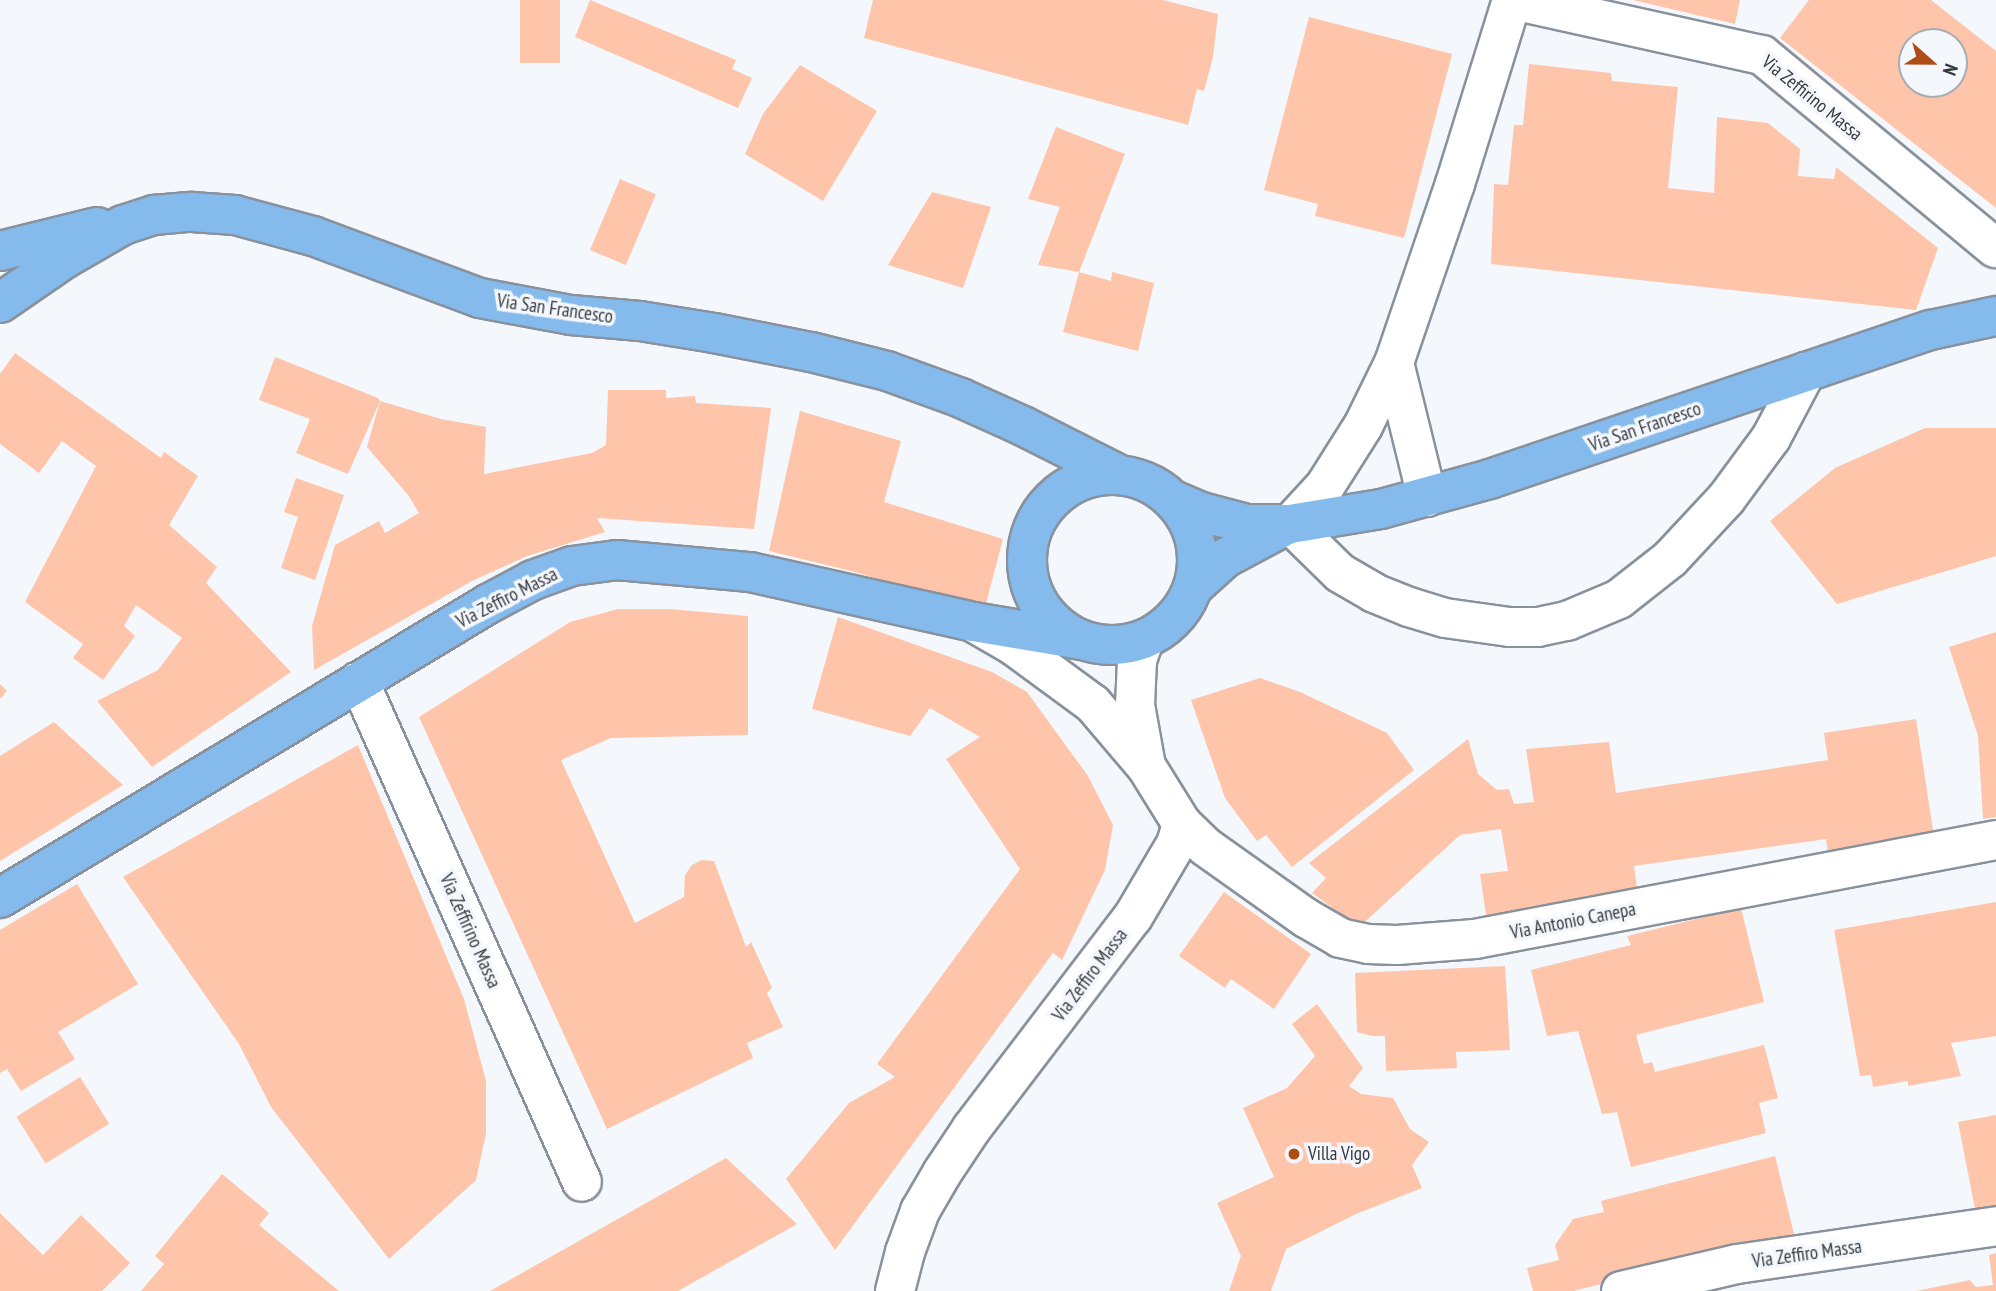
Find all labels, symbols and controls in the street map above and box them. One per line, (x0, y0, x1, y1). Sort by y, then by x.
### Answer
north arrow (1898, 28, 1968, 98)
street label: Via Zeffirino Massa (1757, 50, 1867, 146)
text: N (1938, 61, 1964, 79)
street label: Via San Francesco (495, 290, 615, 328)
street label: Via San Francesco (1586, 397, 1704, 457)
street label: Via Zeffiro Massa (452, 563, 562, 633)
street label: Via Zeffirino Massa (435, 870, 505, 992)
street label: Via Antonio Canepa (1508, 898, 1638, 944)
street label: Via Zeffiro Massa (1048, 924, 1132, 1026)
place label: Villa Vigo (1308, 1143, 1371, 1165)
marker: Villa Vigo (1286, 1146, 1302, 1162)
street label: Via Zeffiro Massa (1751, 1235, 1863, 1273)

